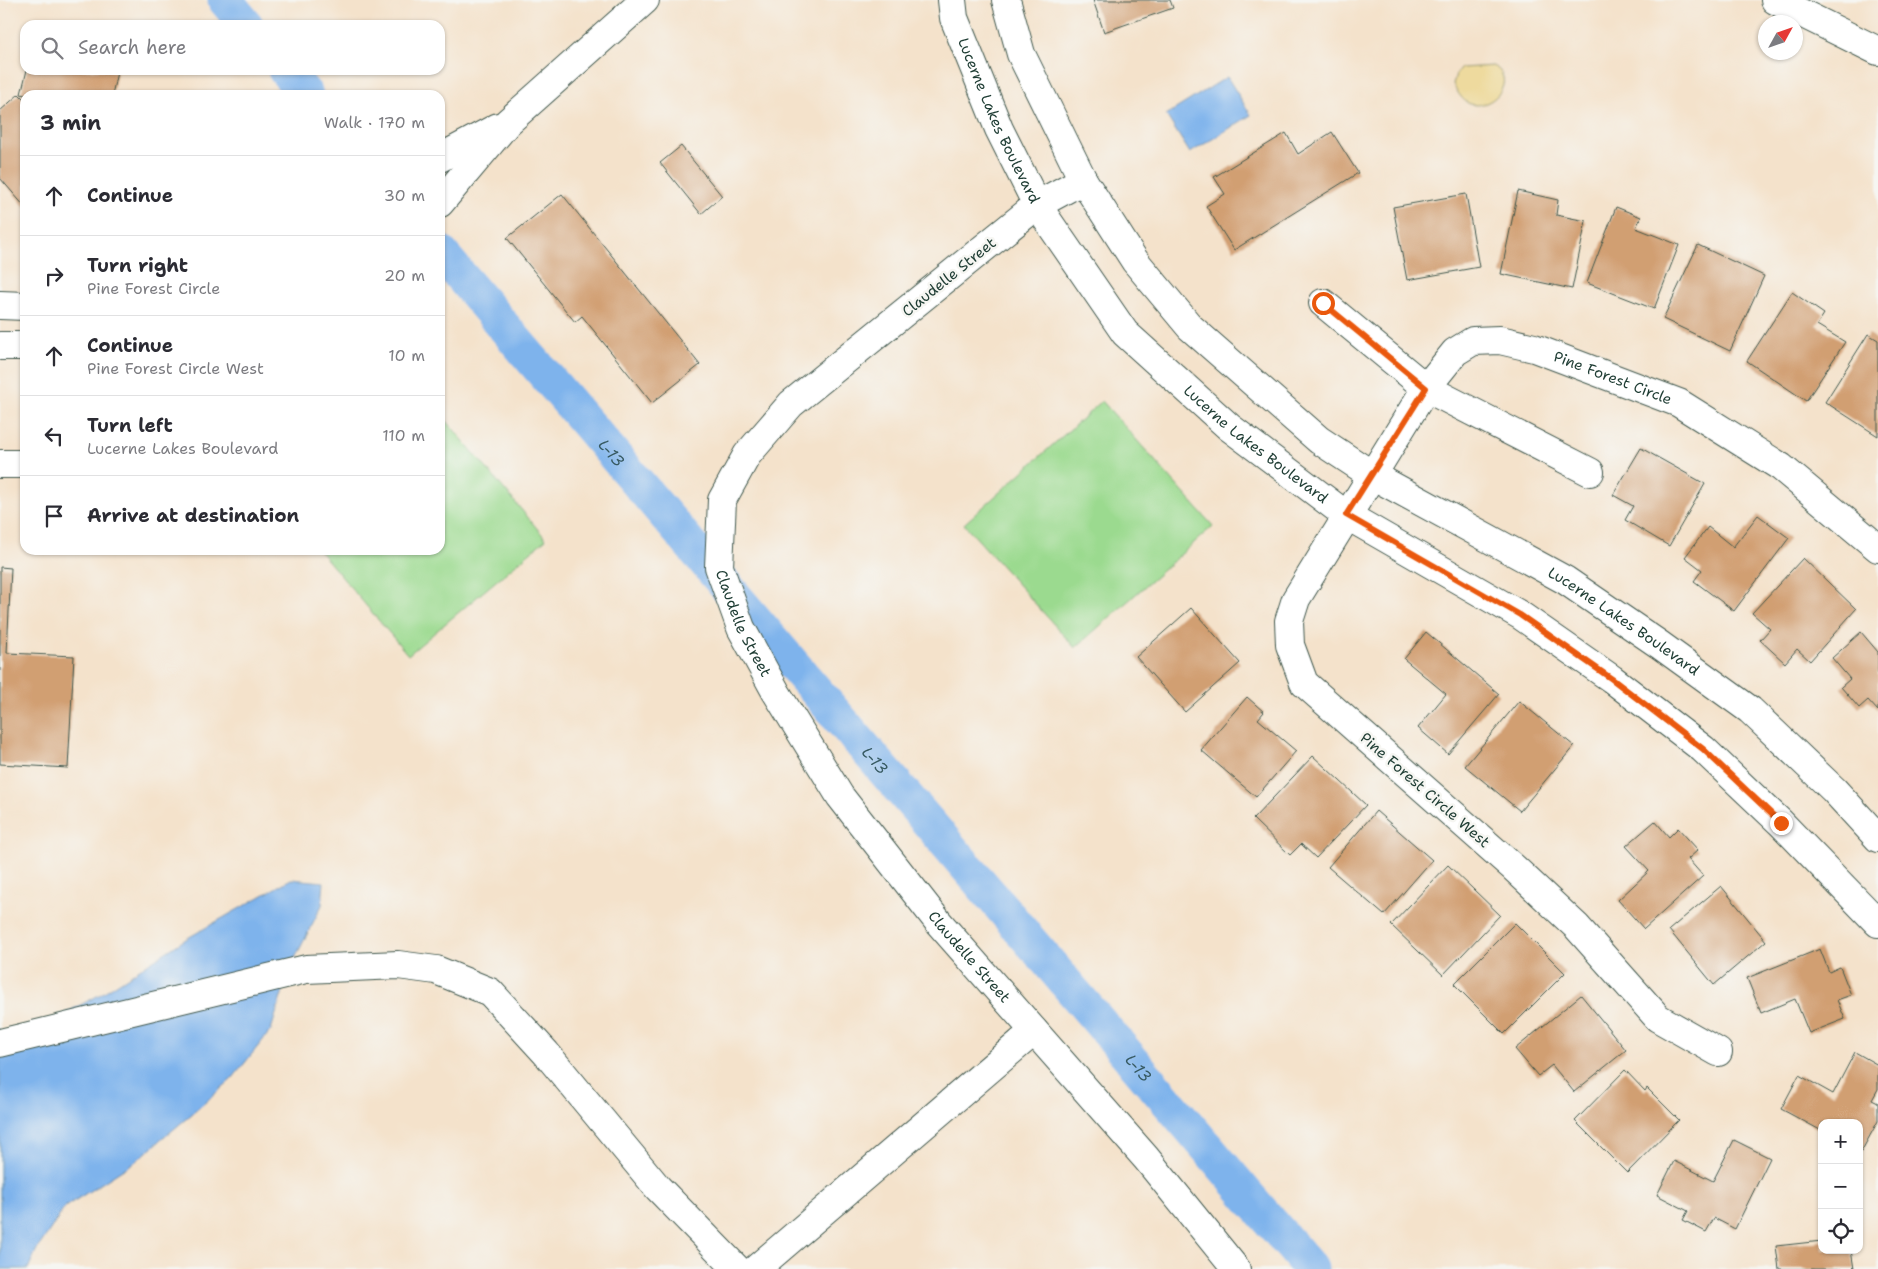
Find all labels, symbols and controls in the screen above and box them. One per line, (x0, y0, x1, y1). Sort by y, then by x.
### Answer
north arrow (1758, 15, 1803, 60)
search box (20, 20, 445, 75)
icon: search (38, 34, 66, 62)
text: Search here (78, 35, 187, 60)
street label: Lucerne Lakes Boulevard (953, 35, 1045, 207)
text: 3 min (40, 109, 101, 137)
text: Walk · 170 m (324, 112, 425, 133)
icon: ahead (40, 182, 68, 210)
text: Continue (87, 183, 173, 208)
text: 30 m (384, 185, 425, 206)
street label: Claudelle Street (898, 233, 1000, 321)
text: Turn right (87, 253, 188, 278)
icon: right (40, 262, 68, 290)
text: 20 m (384, 265, 425, 286)
text: Pine Forest Circle (87, 278, 220, 299)
route start (1312, 292, 1335, 315)
text: Continue (87, 333, 173, 358)
icon: ahead (40, 342, 68, 370)
text: 10 m (388, 345, 425, 366)
street label: Pine Forest Circle (1551, 346, 1675, 409)
text: Pine Forest Circle West (87, 358, 264, 379)
street label: Lucerne Lakes Boulevard (1179, 381, 1332, 508)
text: Turn left (87, 413, 173, 438)
icon: left (40, 422, 68, 450)
text: 110 m (382, 425, 425, 446)
water label: L-13 (594, 434, 630, 471)
text: Lucerne Lakes Boulevard (87, 438, 278, 459)
icon: arrive (40, 502, 68, 530)
text: Arrive at destination (87, 503, 299, 528)
street label: Lucerne Lakes Boulevard (1544, 563, 1704, 680)
street label: Claudelle Street (711, 567, 776, 680)
street label: Pine Forest Circle West (1356, 728, 1494, 852)
water label: L-13 (857, 742, 893, 778)
route end (1770, 812, 1793, 835)
street label: Claudelle Street (924, 907, 1015, 1007)
water label: L-13 (1121, 1049, 1156, 1086)
map controls (1818, 1119, 1863, 1254)
button: + (1818, 1119, 1863, 1164)
button: − (1818, 1164, 1863, 1209)
button: locate (1818, 1209, 1863, 1254)

